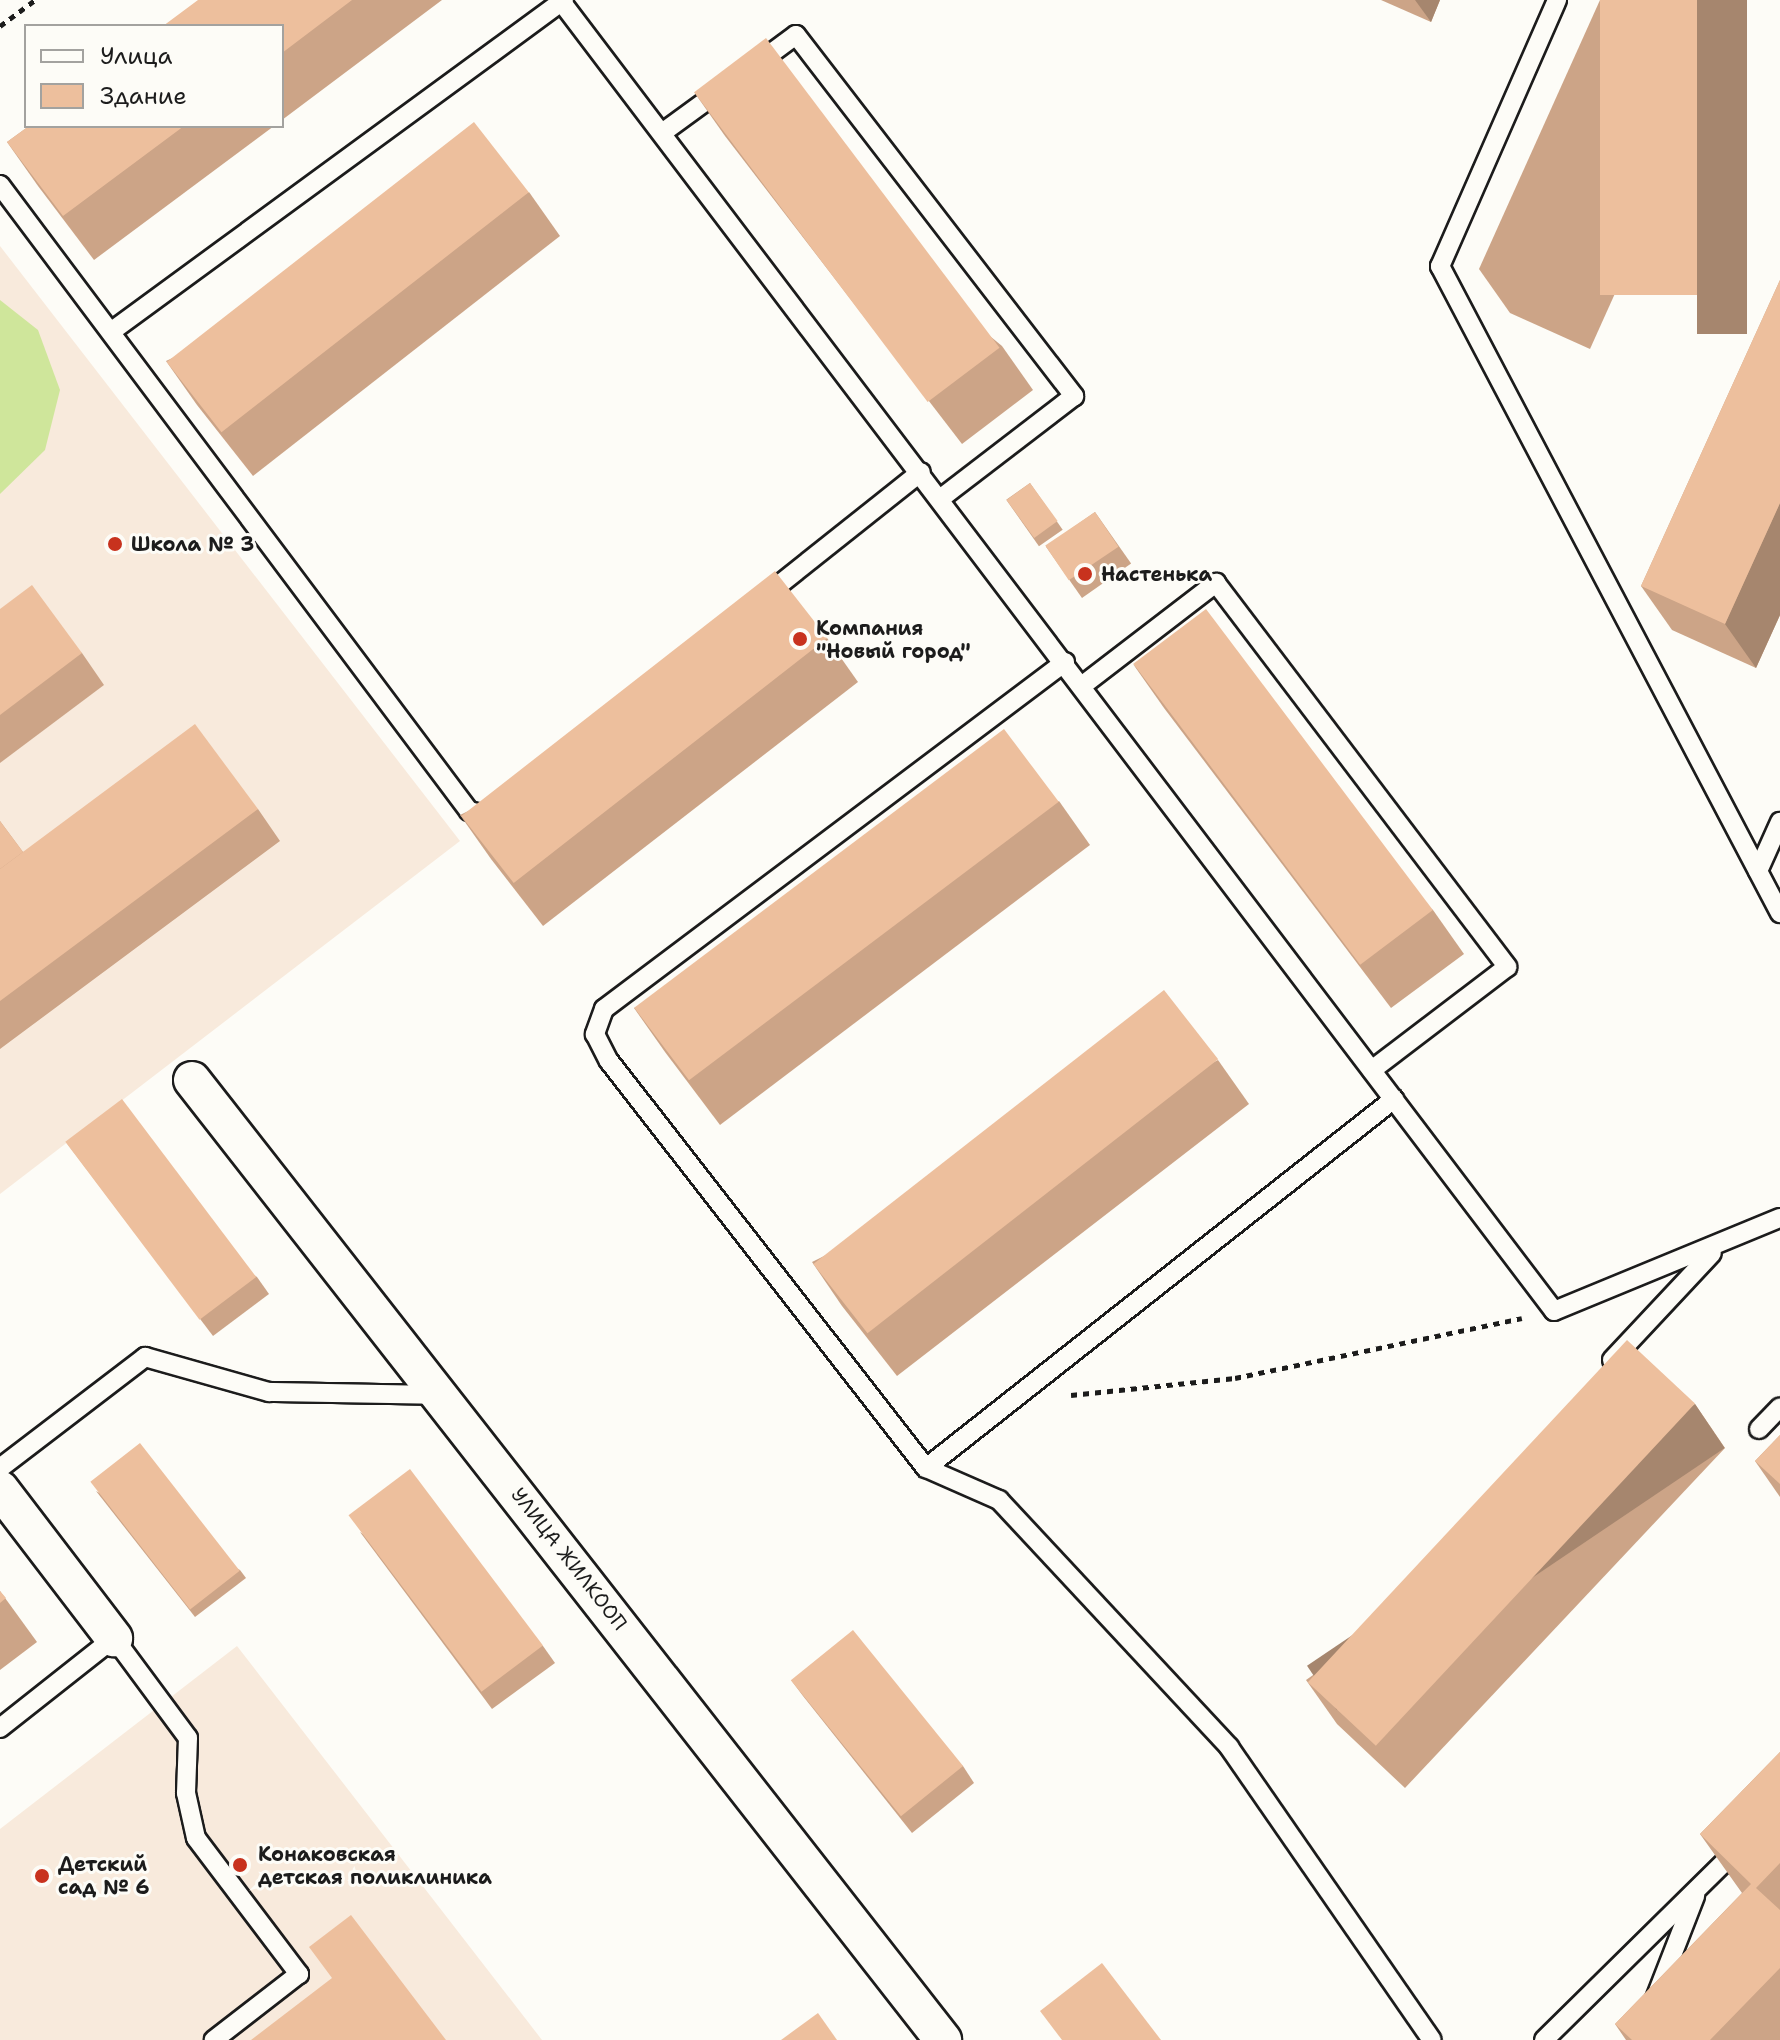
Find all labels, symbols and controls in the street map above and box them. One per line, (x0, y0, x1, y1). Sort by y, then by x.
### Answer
legend (24, 24, 284, 128)
text: Улица (100, 40, 173, 72)
text: Здание (100, 80, 187, 112)
place label: Школа № 3 (131, 532, 254, 556)
marker: Школа № 3 (106, 535, 124, 553)
place label: Настенька (1101, 562, 1212, 586)
marker: Настенька (1076, 565, 1094, 583)
place label: Компания "Новый город" (816, 616, 971, 663)
marker: Компания "Новый город" (791, 630, 809, 648)
street label: УЛИЦА ЖИЛКООП (506, 1483, 632, 1635)
place label: Конаковская детская поликлиника (258, 1842, 492, 1889)
place label: Детский сад № 6 (58, 1852, 149, 1899)
marker: Конаковская детская поликлиника (229, 1854, 251, 1876)
marker: Детский сад № 6 (33, 1867, 51, 1885)

